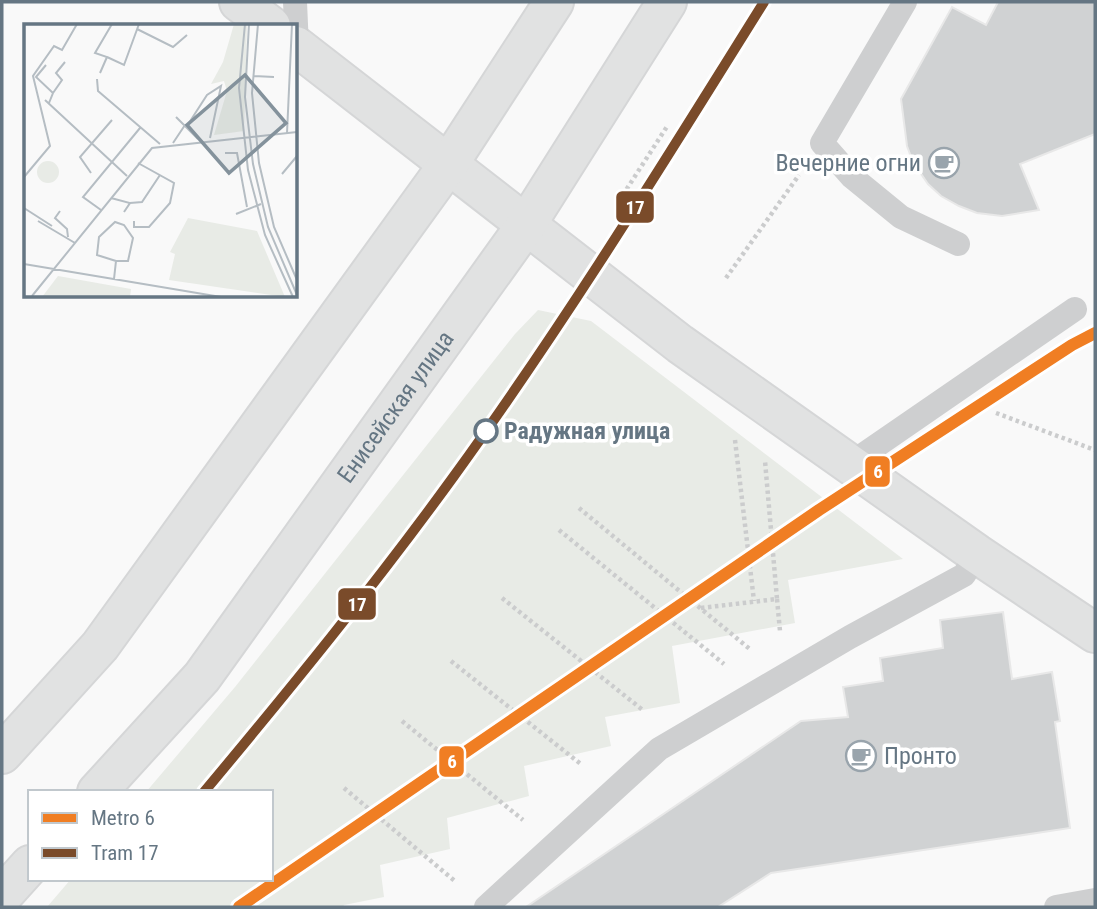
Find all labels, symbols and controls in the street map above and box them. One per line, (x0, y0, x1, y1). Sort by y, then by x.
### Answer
inset map (24, 24, 298, 298)
cafe icon: Вечерние огни (927, 146, 961, 180)
place label: Вечерние огни (775, 149, 921, 177)
line badge: 17 (615, 190, 655, 224)
text: 17 (625, 196, 645, 219)
street label: Енисейская улица (332, 326, 459, 488)
place label: Радужная улица (504, 417, 670, 445)
marker: Радужная улица (474, 419, 498, 443)
line badge: 6 (864, 455, 891, 488)
text: 6 (873, 460, 883, 483)
line badge: 17 (337, 587, 377, 621)
text: 17 (347, 593, 367, 616)
cafe icon: Пронто (844, 739, 878, 773)
place label: Пронто (884, 742, 957, 770)
line badge: 6 (438, 745, 465, 778)
text: 6 (447, 750, 457, 773)
legend (28, 790, 273, 881)
text: Metro 6 (91, 806, 155, 830)
text: Tram 17 (91, 841, 159, 865)

